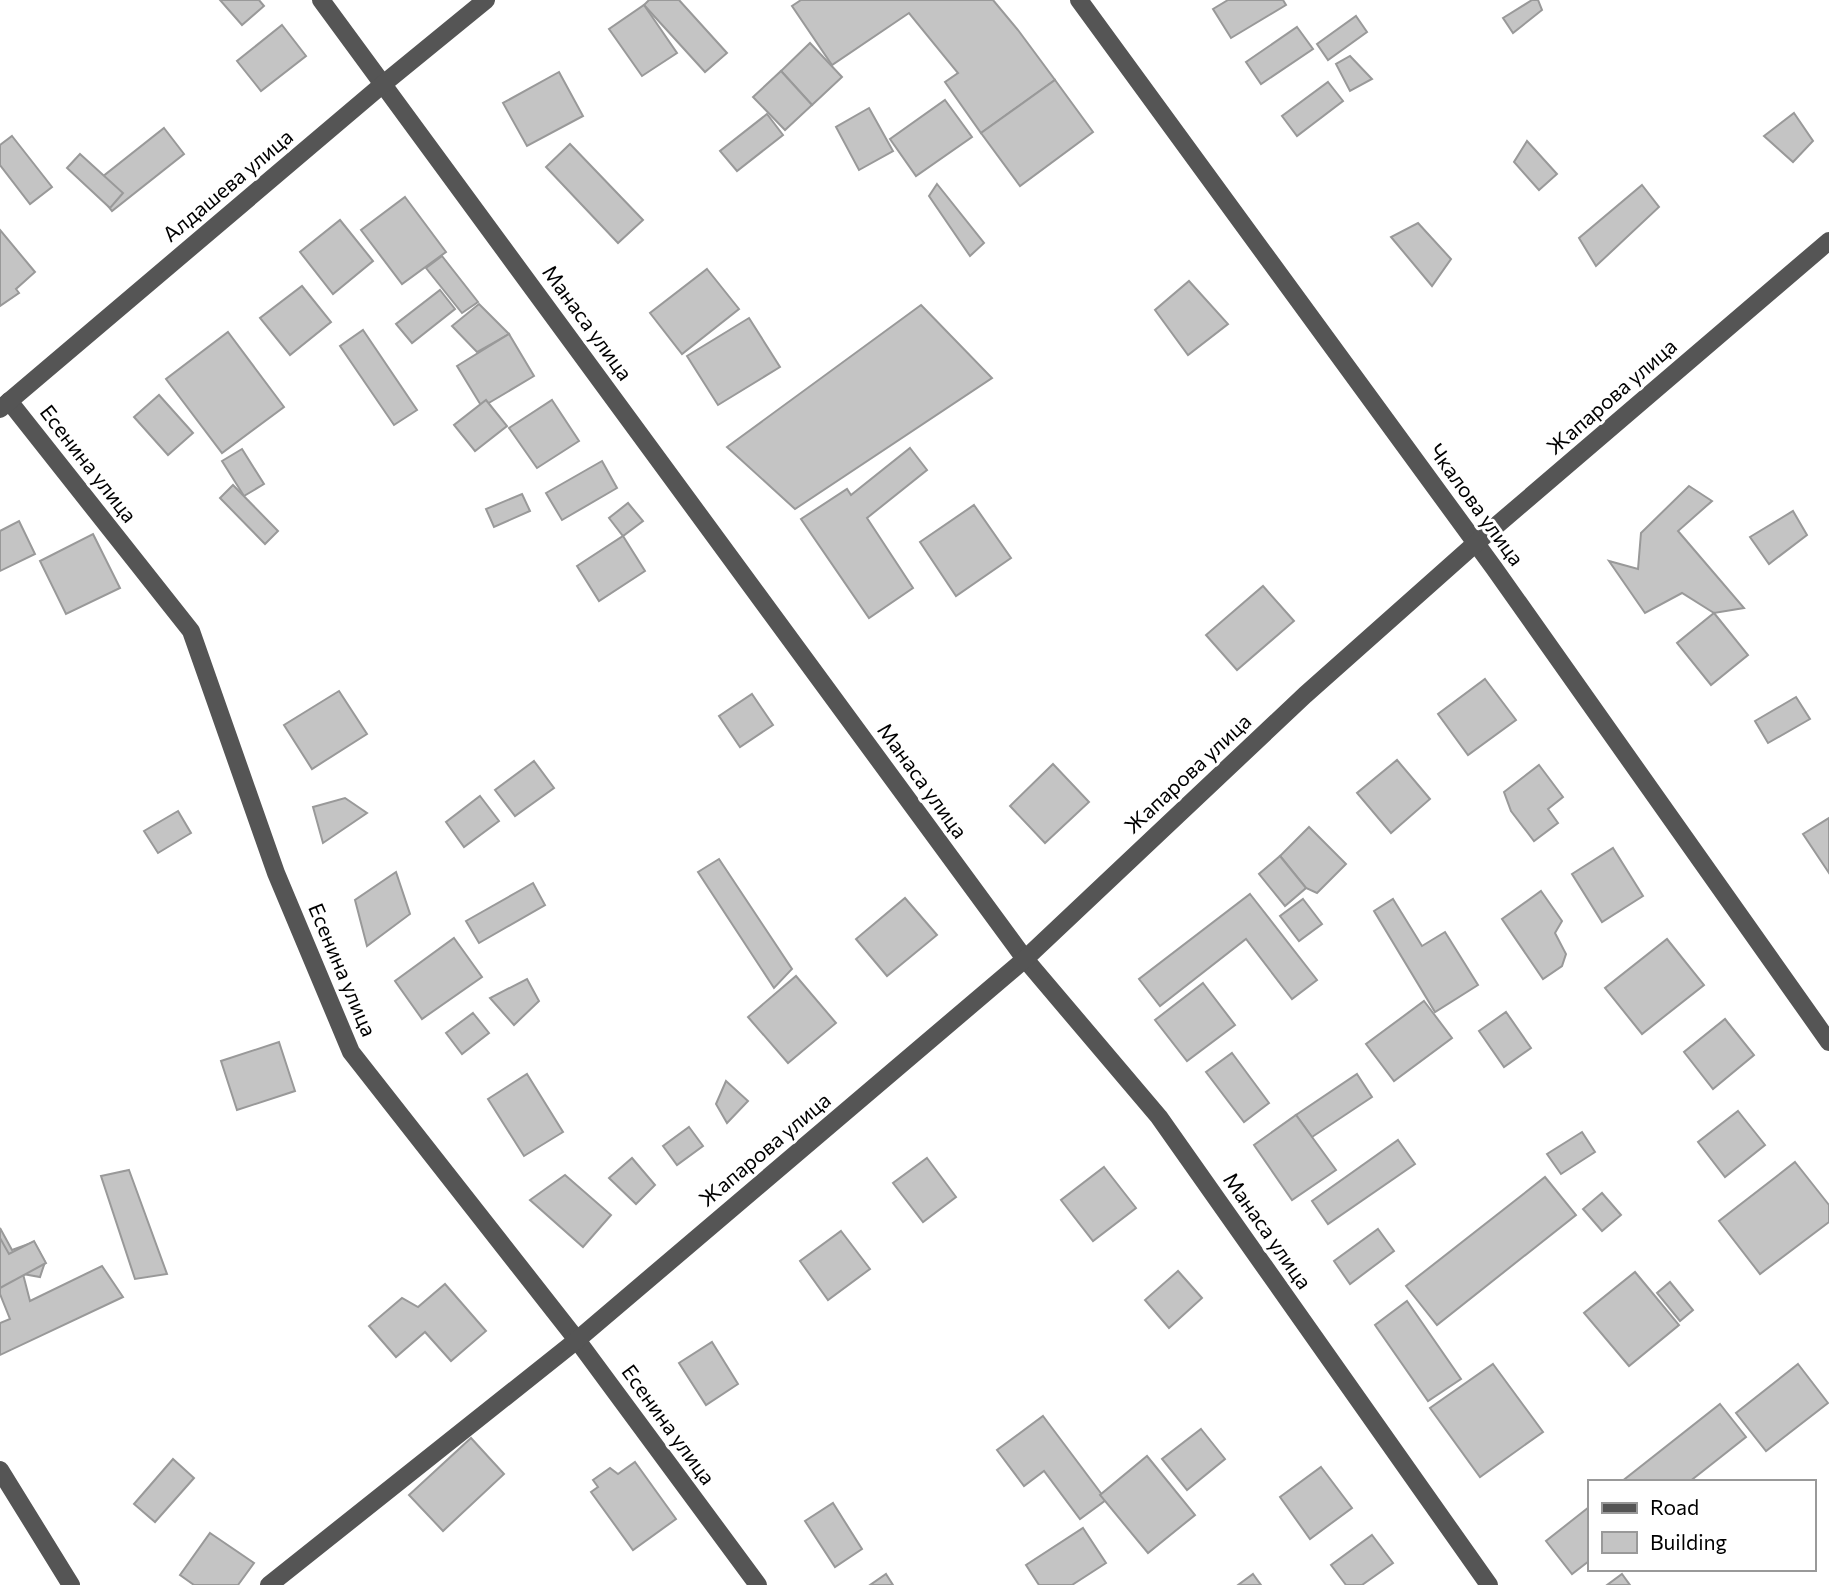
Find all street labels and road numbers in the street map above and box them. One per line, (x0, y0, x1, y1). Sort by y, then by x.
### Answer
street label: Алдашева улица (157, 123, 297, 246)
street label: Манаса улица (538, 260, 638, 385)
street label: Жапарова улица (1541, 333, 1681, 459)
street label: Есенина улица (36, 399, 143, 527)
street label: Чкалова улица (1425, 438, 1530, 570)
street label: Жапарова улица (1119, 708, 1255, 838)
street label: Манаса улица (873, 718, 973, 843)
street label: Есенина улица (304, 899, 383, 1040)
street label: Жапарова улица (693, 1087, 835, 1211)
street label: Манаса улица (1219, 1167, 1318, 1293)
street label: Есенина улица (617, 1359, 721, 1489)

